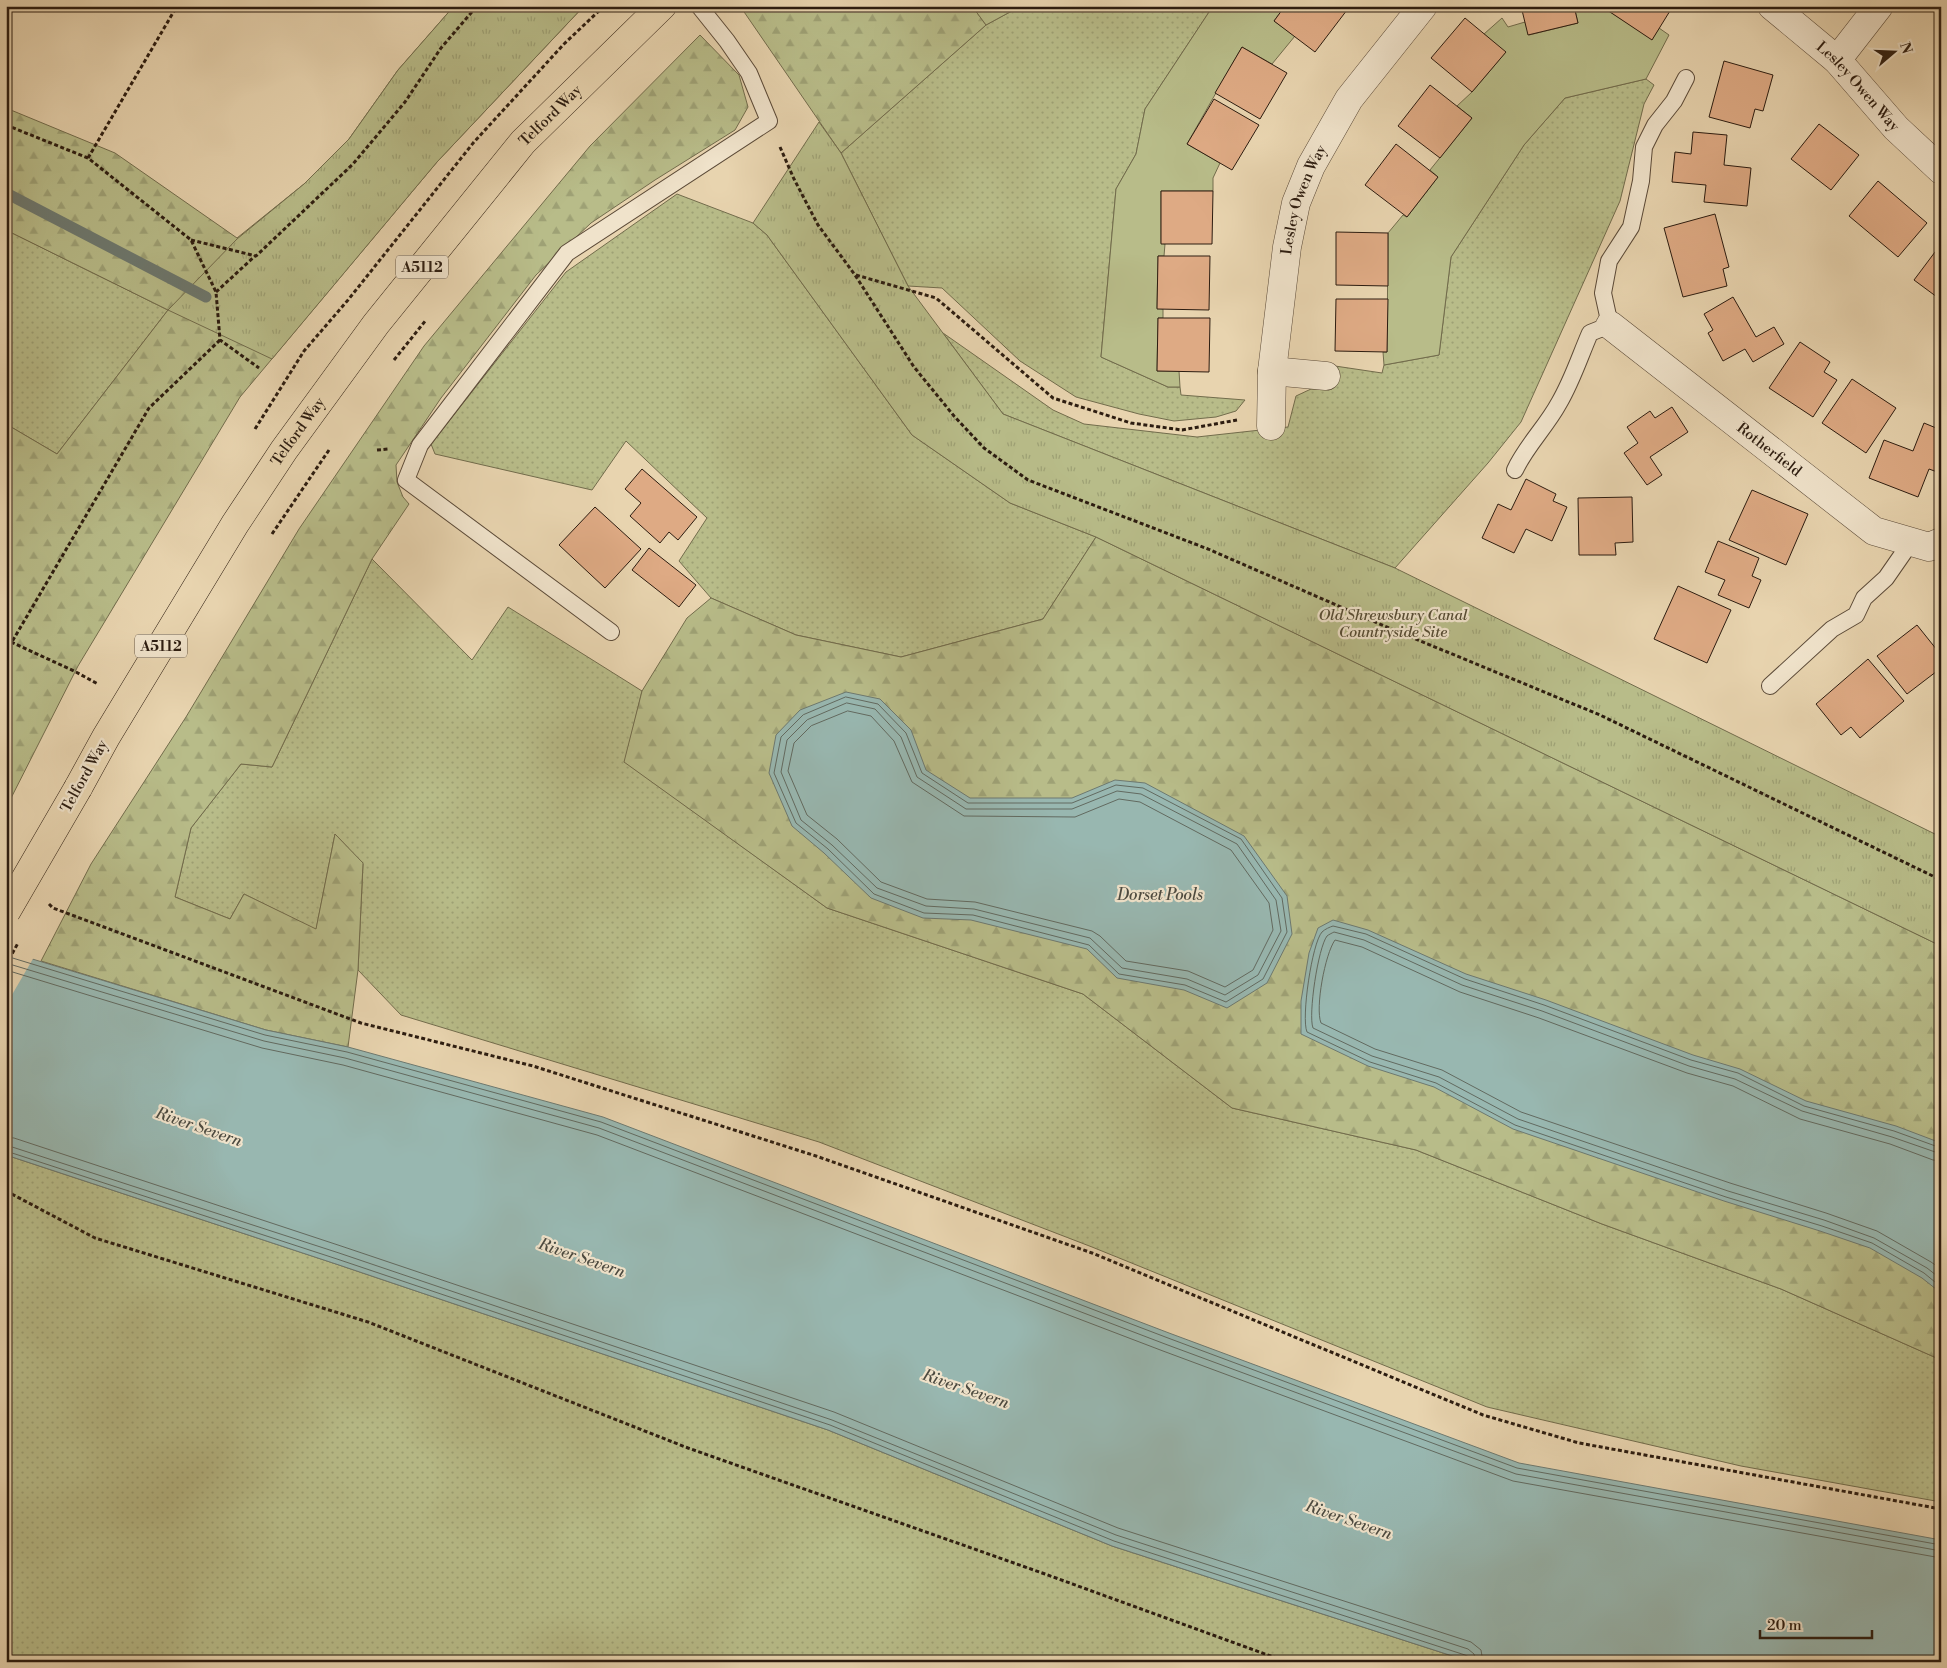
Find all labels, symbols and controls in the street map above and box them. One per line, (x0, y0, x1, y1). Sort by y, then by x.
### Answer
north arrow (1870, 28, 1920, 78)
street label: Lesley Owen Way (1812, 38, 1904, 136)
text: N (1895, 40, 1916, 56)
street label: Telford Way (515, 80, 586, 151)
street label: Lesley Owen Way (1277, 141, 1331, 256)
road number: A5112 (396, 256, 448, 278)
street label: Telford Way (267, 393, 330, 470)
street label: Rotherfield (1733, 418, 1806, 481)
park label: Old Shrewsbury Canal Countryside Site (1318, 606, 1468, 642)
road number: A5112 (135, 634, 187, 658)
street label: Telford Way (57, 736, 113, 816)
water label: Dorset Pools (1116, 885, 1203, 905)
water label: River Severn (152, 1102, 245, 1151)
water label: River Severn (535, 1233, 628, 1282)
water label: River Severn (919, 1364, 1012, 1413)
water label: River Severn (1302, 1495, 1395, 1544)
scale bar (1760, 1608, 1872, 1640)
text: 20 m (1767, 1616, 1802, 1635)

